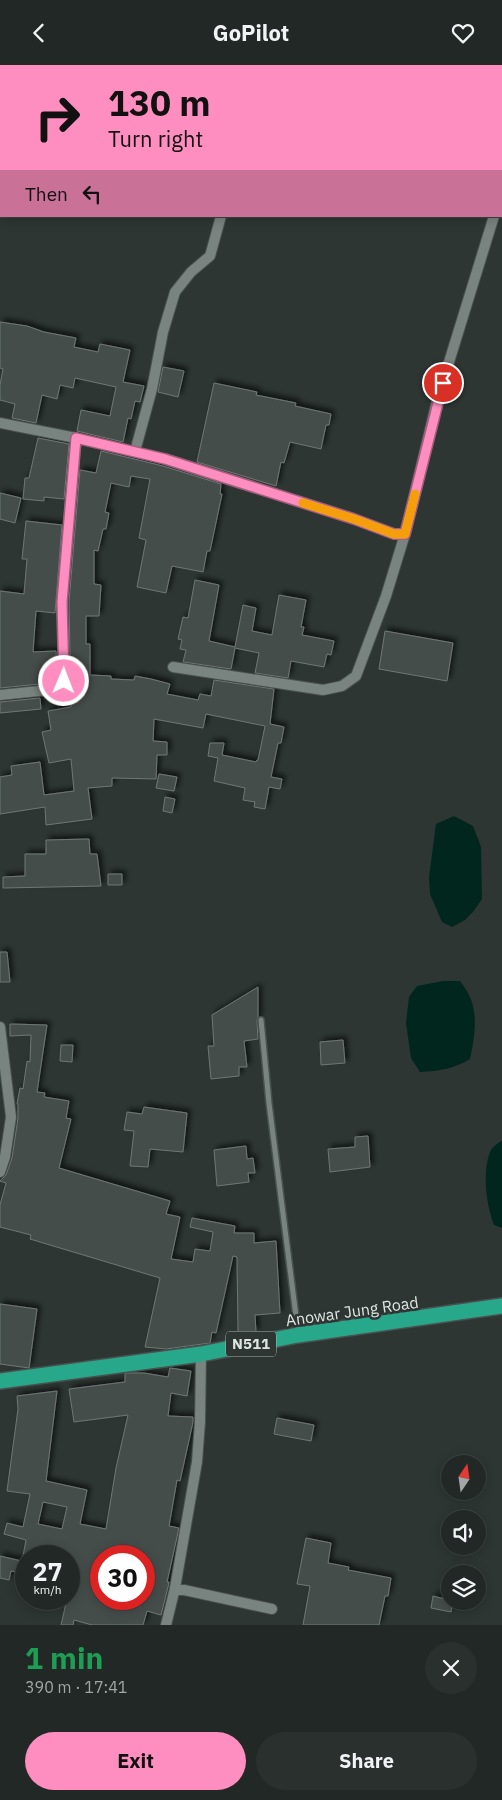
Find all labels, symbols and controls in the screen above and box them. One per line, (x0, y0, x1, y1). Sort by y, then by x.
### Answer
text: GoPilot (213, 18, 289, 47)
icon: back (25, 19, 53, 47)
icon: heart (449, 19, 477, 47)
text: 130 m (108, 80, 211, 126)
icon: right (25, 85, 90, 150)
text: Turn right (108, 124, 203, 153)
icon: left (78, 180, 106, 208)
text: Then (25, 182, 68, 206)
pin (422, 362, 464, 404)
icon: arrive (429, 369, 457, 397)
position arrow (37, 654, 89, 706)
street label: Anowar Jung Road (284, 1292, 420, 1330)
road number: N511 (226, 1331, 276, 1357)
north arrow (441, 1455, 486, 1500)
map controls (441, 1455, 486, 1610)
button: sound (441, 1510, 486, 1555)
speed limit sign: 30 (90, 1545, 155, 1610)
text: 27 (32, 1555, 63, 1588)
button: layers (441, 1565, 486, 1610)
text: km/h (33, 1582, 62, 1597)
text: 1 min (25, 1638, 103, 1677)
button: close (425, 1642, 477, 1694)
text: 390 m · 17:41 (25, 1677, 127, 1697)
button: Exit (25, 1732, 246, 1790)
button: Share (256, 1732, 477, 1790)

